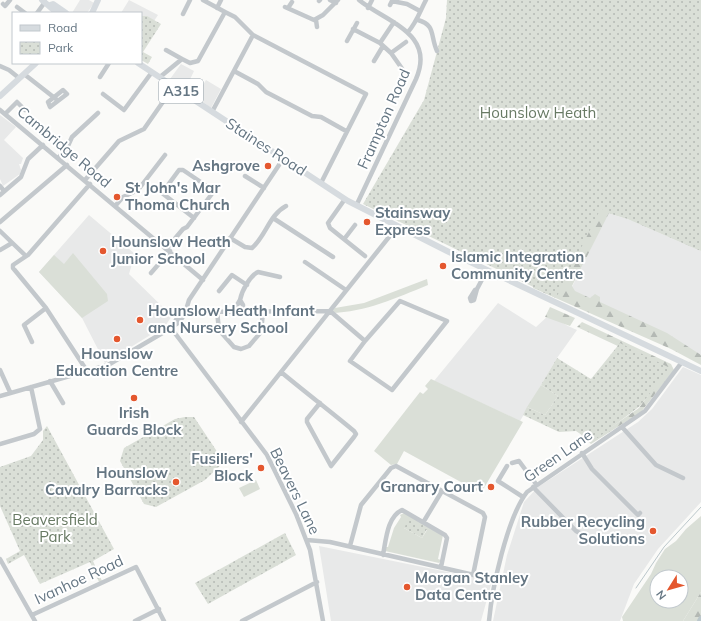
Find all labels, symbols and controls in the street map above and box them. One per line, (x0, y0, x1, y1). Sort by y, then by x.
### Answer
legend (12, 12, 142, 64)
text: Road (48, 20, 77, 35)
text: Park (48, 40, 74, 55)
street label: Frampton Road (353, 66, 414, 172)
road number: A315 (159, 79, 203, 103)
street label: Cambridge Road (13, 102, 115, 192)
park label: Hounslow Heath (480, 103, 596, 122)
street label: Staines Road (222, 114, 310, 180)
place label: Ashgrove (192, 156, 260, 175)
marker: Ashgrove (263, 161, 273, 171)
place label: St John's Mar Thoma Church (125, 178, 230, 214)
marker: St John's Mar Thoma Church (112, 192, 122, 202)
place label: Stainsway Express (375, 203, 451, 239)
marker: Stainsway Express (362, 217, 372, 227)
place label: Hounslow Heath Junior School (111, 232, 231, 268)
marker: Hounslow Heath Junior School (98, 246, 108, 256)
place label: Islamic Integration Community Centre (451, 247, 584, 283)
marker: Islamic Integration Community Centre (438, 261, 448, 271)
place label: Hounslow Heath Infant and Nursery School (148, 301, 315, 337)
marker: Hounslow Heath Infant and Nursery School (135, 315, 145, 325)
marker: Hounslow Education Centre (112, 334, 122, 344)
place label: Hounslow Education Centre (56, 344, 178, 380)
marker: Irish Guards Block (129, 393, 139, 403)
place label: Irish Guards Block (86, 403, 182, 439)
street label: Green Lane (520, 425, 596, 486)
street label: Beavers Lane (266, 444, 325, 537)
place label: Fusiliers' Block (191, 449, 254, 485)
place label: Hounslow Cavalry Barracks (45, 463, 169, 499)
marker: Fusiliers' Block (256, 463, 266, 473)
marker: Hounslow Cavalry Barracks (171, 477, 181, 487)
place label: Granary Court (380, 477, 483, 496)
marker: Granary Court (486, 482, 496, 492)
park label: Beaversfield Park (12, 510, 98, 546)
place label: Rubber Recycling Solutions (521, 512, 645, 548)
marker: Rubber Recycling Solutions (648, 526, 658, 536)
street label: Ivanhoe Road (31, 551, 126, 608)
place label: Morgan Stanley Data Centre (415, 568, 529, 604)
north arrow (649, 569, 689, 609)
marker: Morgan Stanley Data Centre (402, 582, 412, 592)
text: N (653, 587, 669, 603)

